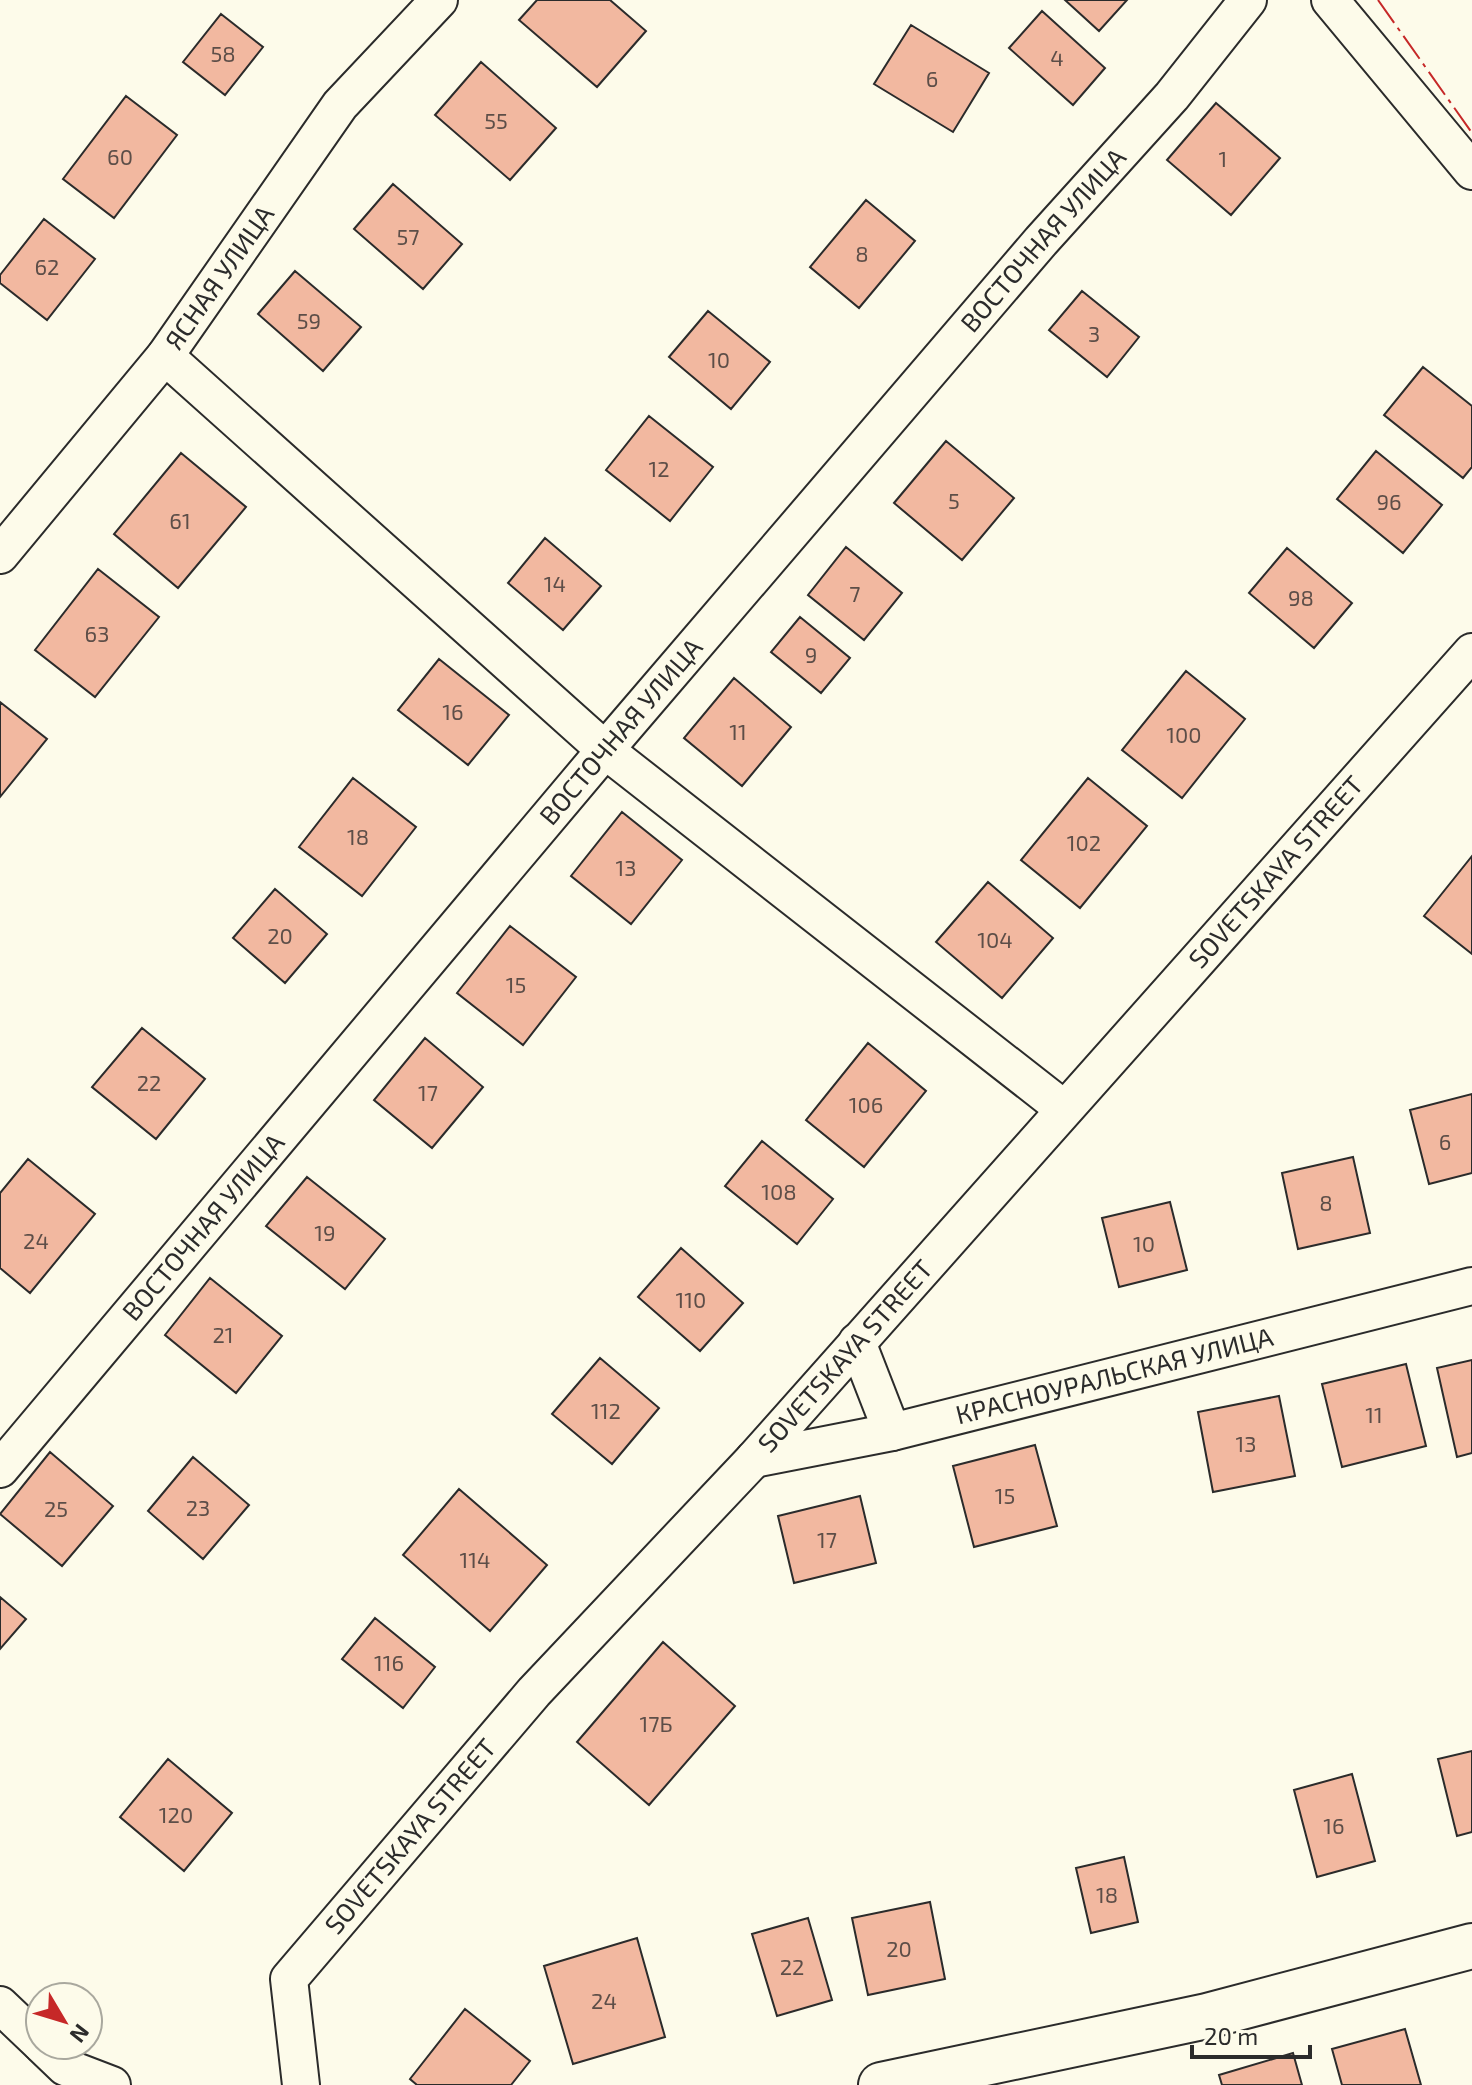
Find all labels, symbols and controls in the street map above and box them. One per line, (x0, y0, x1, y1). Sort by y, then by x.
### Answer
house number: 58 (210, 40, 236, 66)
house number: 4 (1050, 44, 1064, 70)
house number: 6 (926, 65, 938, 91)
house number: 55 (484, 107, 508, 133)
street label: ВОСТОЧНАЯ УЛИЦА (953, 141, 1131, 338)
house number: 60 (107, 143, 133, 169)
house number: 1 (1219, 145, 1227, 171)
street label: ЯСНАЯ УЛИЦА (157, 199, 279, 355)
house number: 57 (396, 223, 420, 249)
house number: 8 (855, 240, 869, 266)
house number: 62 (35, 253, 59, 279)
house number: 59 (297, 307, 321, 333)
house number: 3 (1088, 320, 1100, 346)
house number: 10 (708, 346, 730, 372)
house number: 12 (648, 455, 670, 481)
house number: 5 (948, 487, 960, 513)
house number: 96 (1376, 488, 1402, 514)
house number: 61 (169, 507, 191, 533)
house number: 14 (544, 570, 566, 596)
house number: 7 (849, 580, 861, 606)
house number: 98 (1288, 584, 1314, 610)
house number: 63 (85, 620, 109, 646)
street label: ВОСТОЧНАЯ УЛИЦА (532, 631, 708, 830)
house number: 9 (805, 641, 817, 667)
house number: 16 (442, 698, 464, 724)
house number: 11 (729, 718, 747, 744)
house number: 100 (1166, 721, 1202, 747)
street label: SOVETSKAYA STREET (1181, 769, 1369, 974)
house number: 18 (347, 823, 369, 849)
house number: 102 (1067, 829, 1101, 855)
house number: 13 (616, 854, 637, 880)
house number: 20 (267, 922, 293, 948)
house number: 104 (977, 926, 1013, 952)
house number: 15 (506, 971, 526, 997)
house number: 22 (137, 1069, 161, 1095)
house number: 17 (418, 1079, 438, 1105)
house number: 106 (849, 1091, 883, 1117)
street label: ВОСТОЧНАЯ УЛИЦА (115, 1127, 290, 1326)
house number: 6 (1439, 1128, 1451, 1154)
house number: 108 (761, 1178, 797, 1204)
house number: 8 (1319, 1189, 1333, 1215)
house number: 19 (314, 1219, 336, 1245)
house number: 24 (23, 1227, 49, 1253)
house number: 10 (1133, 1230, 1155, 1256)
street label: SOVETSKAYA STREET (751, 1253, 938, 1458)
house number: 110 (676, 1286, 706, 1312)
street label: КРАСНОУРАЛЬСКАЯ УЛИЦА (952, 1320, 1276, 1429)
house number: 21 (212, 1321, 234, 1347)
house number: 112 (591, 1397, 621, 1423)
house number: 11 (1365, 1401, 1383, 1427)
house number: 13 (1236, 1430, 1257, 1456)
house number: 15 (995, 1482, 1015, 1508)
house number: 23 (186, 1494, 210, 1520)
house number: 25 (44, 1495, 68, 1521)
house number: 17 (817, 1526, 837, 1552)
house number: 114 (459, 1546, 491, 1572)
house number: 116 (374, 1649, 404, 1675)
house number: 17Б (639, 1710, 673, 1736)
street label: SOVETSKAYA STREET (318, 1732, 501, 1939)
house number: 120 (159, 1801, 193, 1827)
house number: 16 (1323, 1812, 1345, 1838)
house number: 18 (1096, 1881, 1118, 1907)
house number: 20 (886, 1935, 912, 1961)
house number: 22 (780, 1953, 804, 1979)
north arrow (24, 1981, 104, 2061)
house number: 24 (591, 1987, 617, 2013)
scale bar (1192, 2009, 1310, 2059)
text: N (65, 2020, 96, 2048)
text: 20 m (1204, 2021, 1258, 2050)

